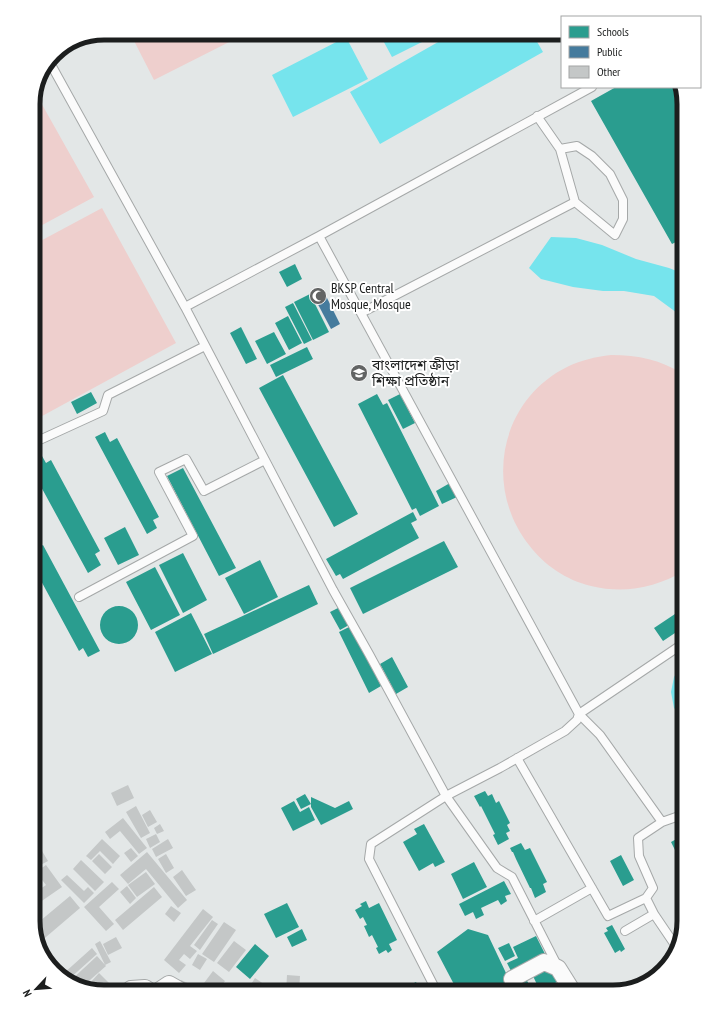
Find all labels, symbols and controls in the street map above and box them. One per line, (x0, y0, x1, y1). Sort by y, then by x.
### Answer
legend (561, 16, 701, 88)
text: Schools (597, 24, 629, 39)
text: Public (597, 44, 623, 59)
text: Other (597, 64, 621, 79)
place label: BKSP Central Mosque, Mosque (331, 279, 411, 313)
mosque icon: BKSP Central Mosque, Mosque (308, 286, 328, 306)
place label: বাংলাদেশ ক্রীড়া শিক্ষা প্রতিষ্ঠান (371, 356, 459, 390)
school or university icon: বাংলাদেশ ক্রীড়া শিক্ষা প্রতিষ্ঠান (349, 363, 369, 383)
north arrow (16, 969, 56, 1009)
text: N (19, 988, 35, 999)

